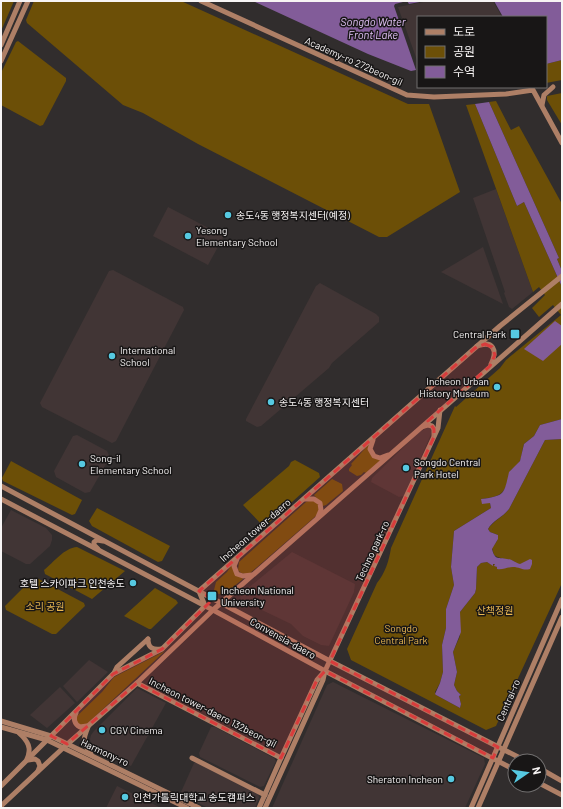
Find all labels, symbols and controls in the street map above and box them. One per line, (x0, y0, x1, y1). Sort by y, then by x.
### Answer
water label: Songdo Water Front Lake (340, 15, 407, 41)
legend (417, 16, 547, 88)
text: 도로 (453, 24, 475, 38)
street label: Academy-ro 272beon-gil (303, 34, 405, 88)
text: 공원 (453, 44, 475, 58)
text: 수역 (453, 64, 475, 78)
place label: 송도4동 행정복지센터(예정) (236, 209, 350, 221)
marker: 송도4동 행정복지센터(예정) (223, 210, 233, 220)
place label: Yesong Elementary School (196, 224, 277, 248)
marker: Yesong Elementary School (183, 231, 193, 241)
place label: Central Park (453, 328, 506, 340)
marker: Central Park (509, 328, 521, 340)
place label: International School (120, 344, 175, 368)
marker: International School (107, 351, 117, 361)
place label: Incheon Urban History Museum (419, 375, 489, 399)
marker: Incheon Urban History Museum (492, 382, 502, 392)
place label: 송도4동 행정복지센터 (279, 396, 369, 408)
marker: 송도4동 행정복지센터 (266, 397, 276, 407)
place label: Song-il Elementary School (90, 452, 171, 476)
place label: Songdo Central Park Hotel (414, 456, 480, 480)
marker: Song-il Elementary School (77, 459, 87, 469)
marker: Songdo Central Park Hotel (401, 463, 411, 473)
street label: Incheon tower-daero (217, 496, 293, 564)
street label: Techno park-ro (353, 519, 391, 583)
place label: 호텔 스카이파크 인천송도 (20, 577, 125, 589)
marker: 호텔 스카이파크 인천송도 (128, 578, 138, 588)
place label: Incheon National University (221, 584, 294, 608)
marker: Incheon National University (206, 590, 218, 602)
park label: 소리 공원 (26, 600, 64, 612)
park label: 산책정원 (477, 604, 513, 616)
street label: Convensia-daero (248, 615, 318, 661)
park label: Songdo Central Park (374, 622, 428, 646)
street label: Incheon tower-daero 132beon-gil (147, 674, 279, 750)
street label: Central-ro (494, 677, 522, 723)
place label: CGV Cinema (110, 724, 163, 736)
marker: CGV Cinema (97, 725, 107, 735)
street label: Harmony-ro (79, 736, 131, 768)
north arrow (507, 753, 547, 793)
text: N (530, 766, 544, 776)
place label: Sheraton Incheon (367, 773, 443, 785)
marker: Sheraton Incheon (446, 774, 456, 784)
place label: 인천가톨릭대학교 송도캠퍼스 (133, 791, 255, 803)
marker: 인천가톨릭대학교 송도캠퍼스 (120, 792, 130, 802)

